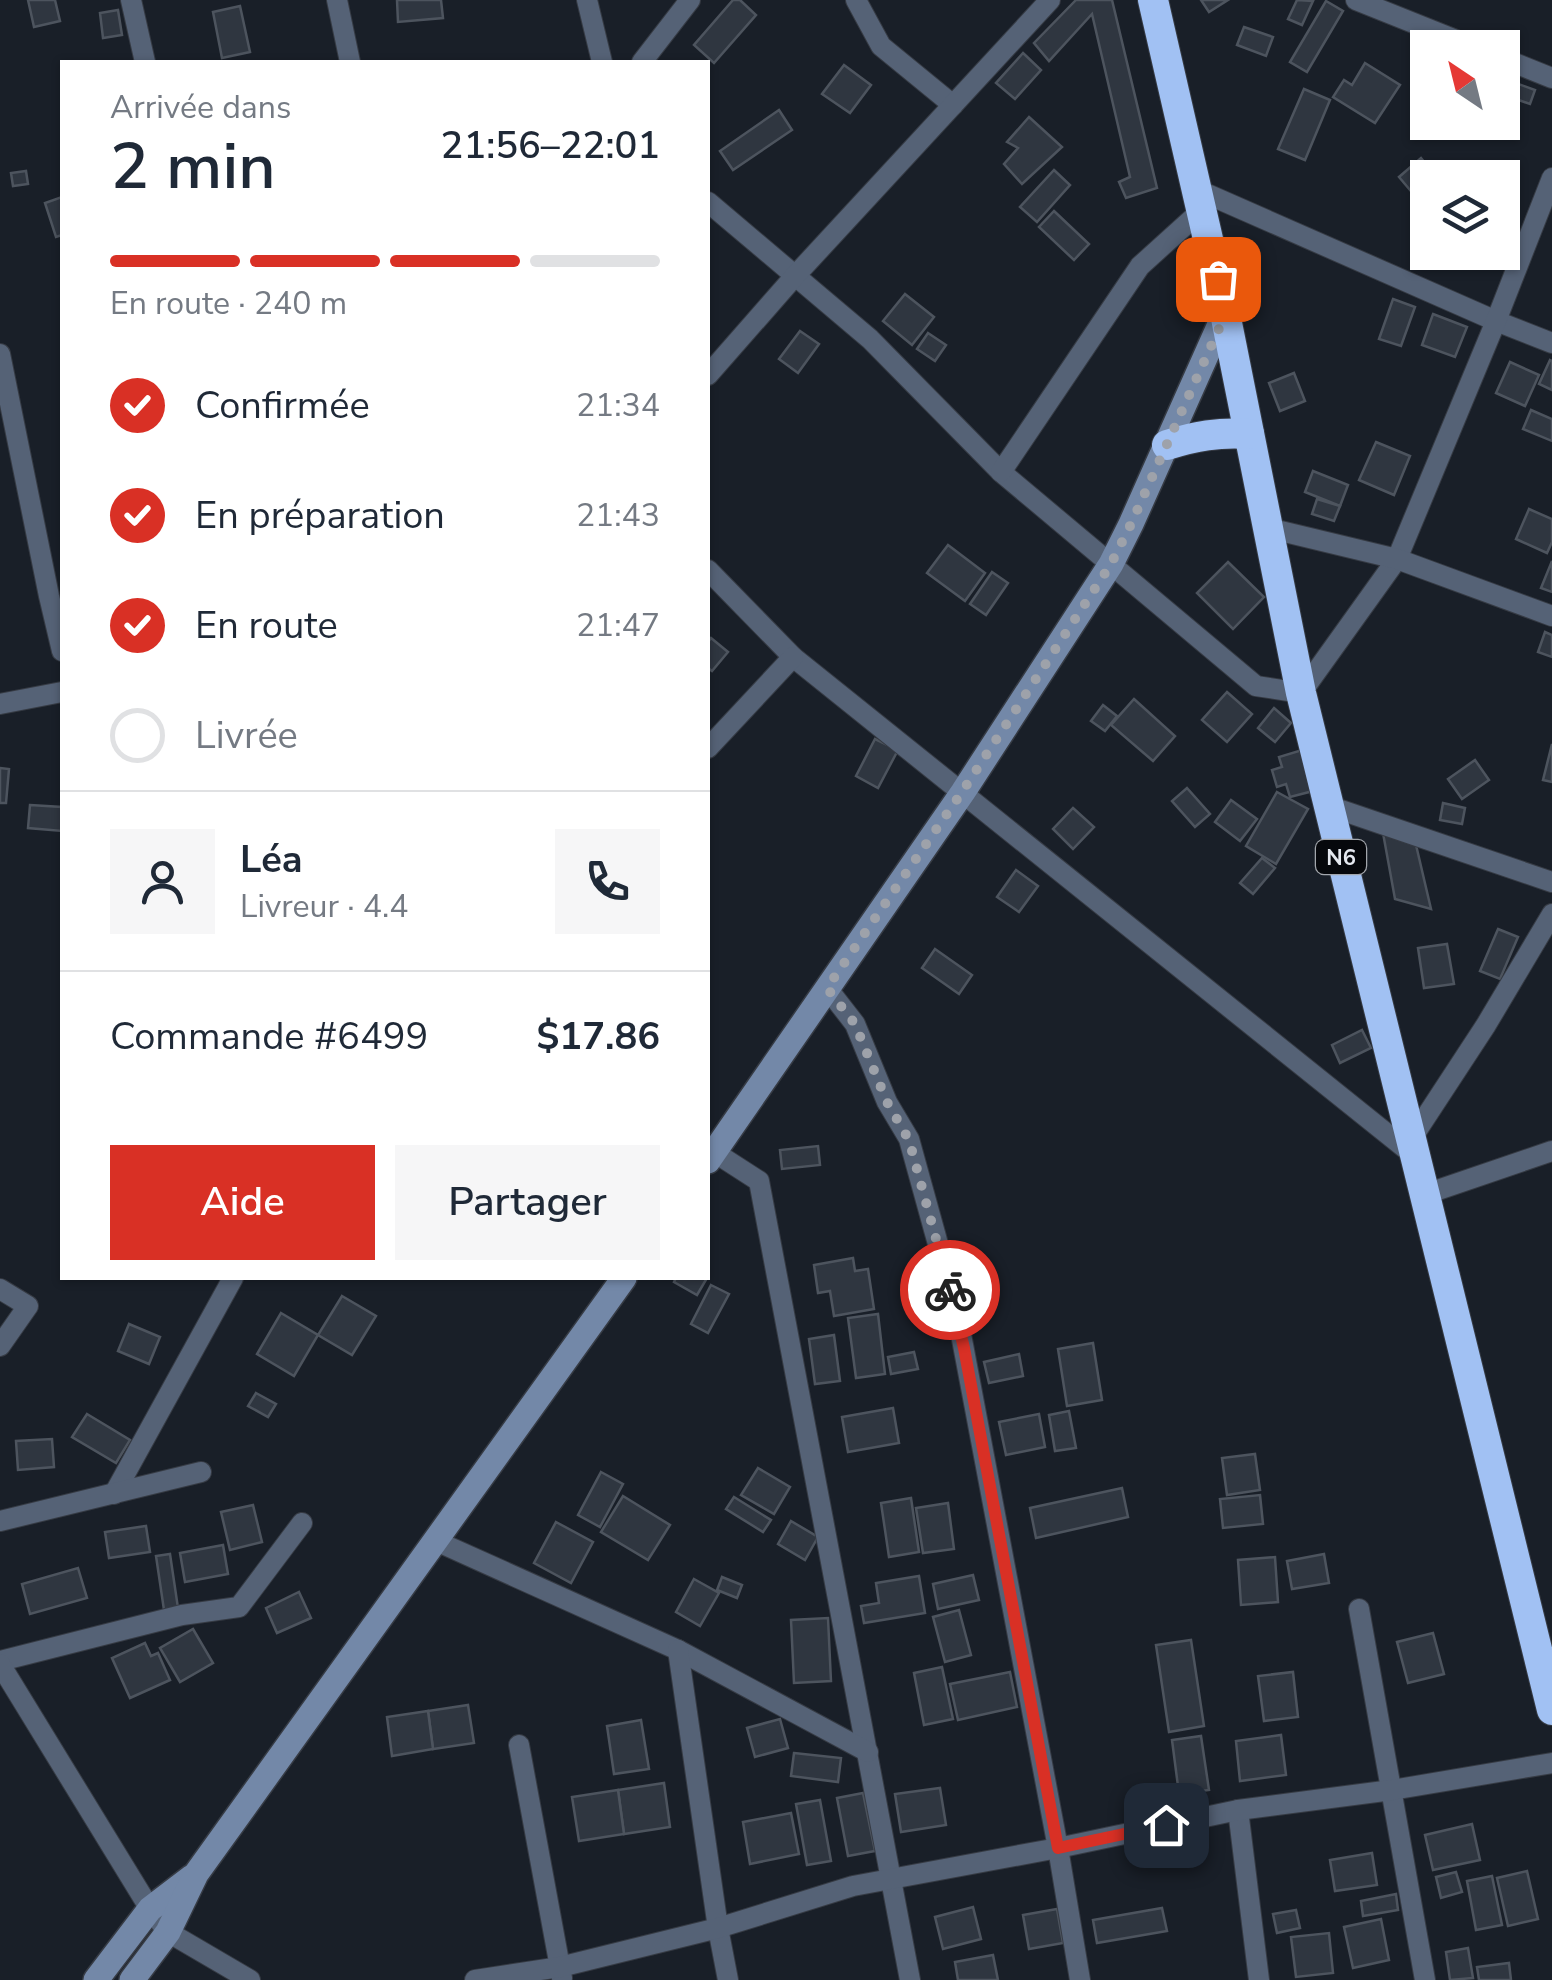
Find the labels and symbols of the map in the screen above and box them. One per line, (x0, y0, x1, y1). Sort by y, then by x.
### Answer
north arrow (1410, 30, 1520, 140)
pin (1176, 237, 1261, 322)
road number: N6 (1316, 840, 1366, 874)
courier (900, 1240, 1000, 1340)
pin (1124, 1783, 1209, 1868)

